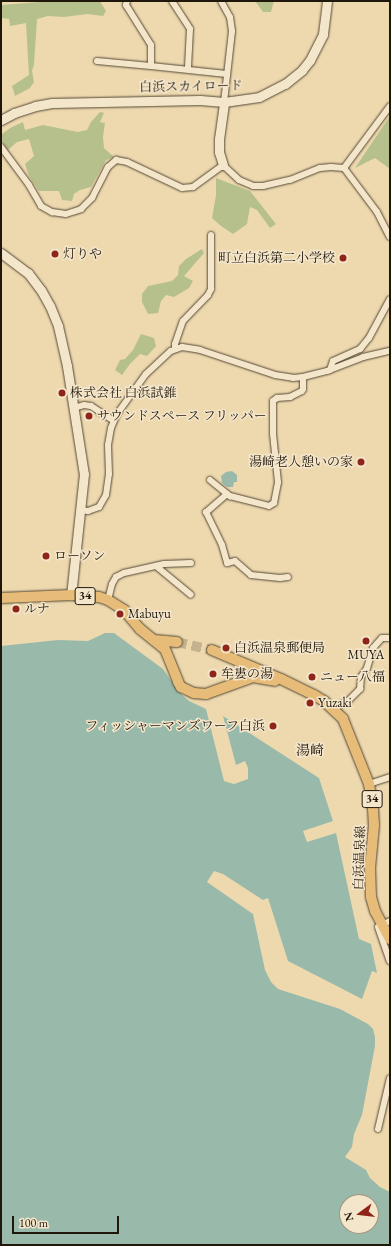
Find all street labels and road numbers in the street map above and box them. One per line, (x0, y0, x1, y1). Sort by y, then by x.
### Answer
street label: 白浜スカイロード (139, 78, 243, 96)
road number: 34 (74, 586, 96, 606)
road number: 34 (361, 789, 383, 809)
street label: 白浜温泉線 (351, 825, 369, 891)

